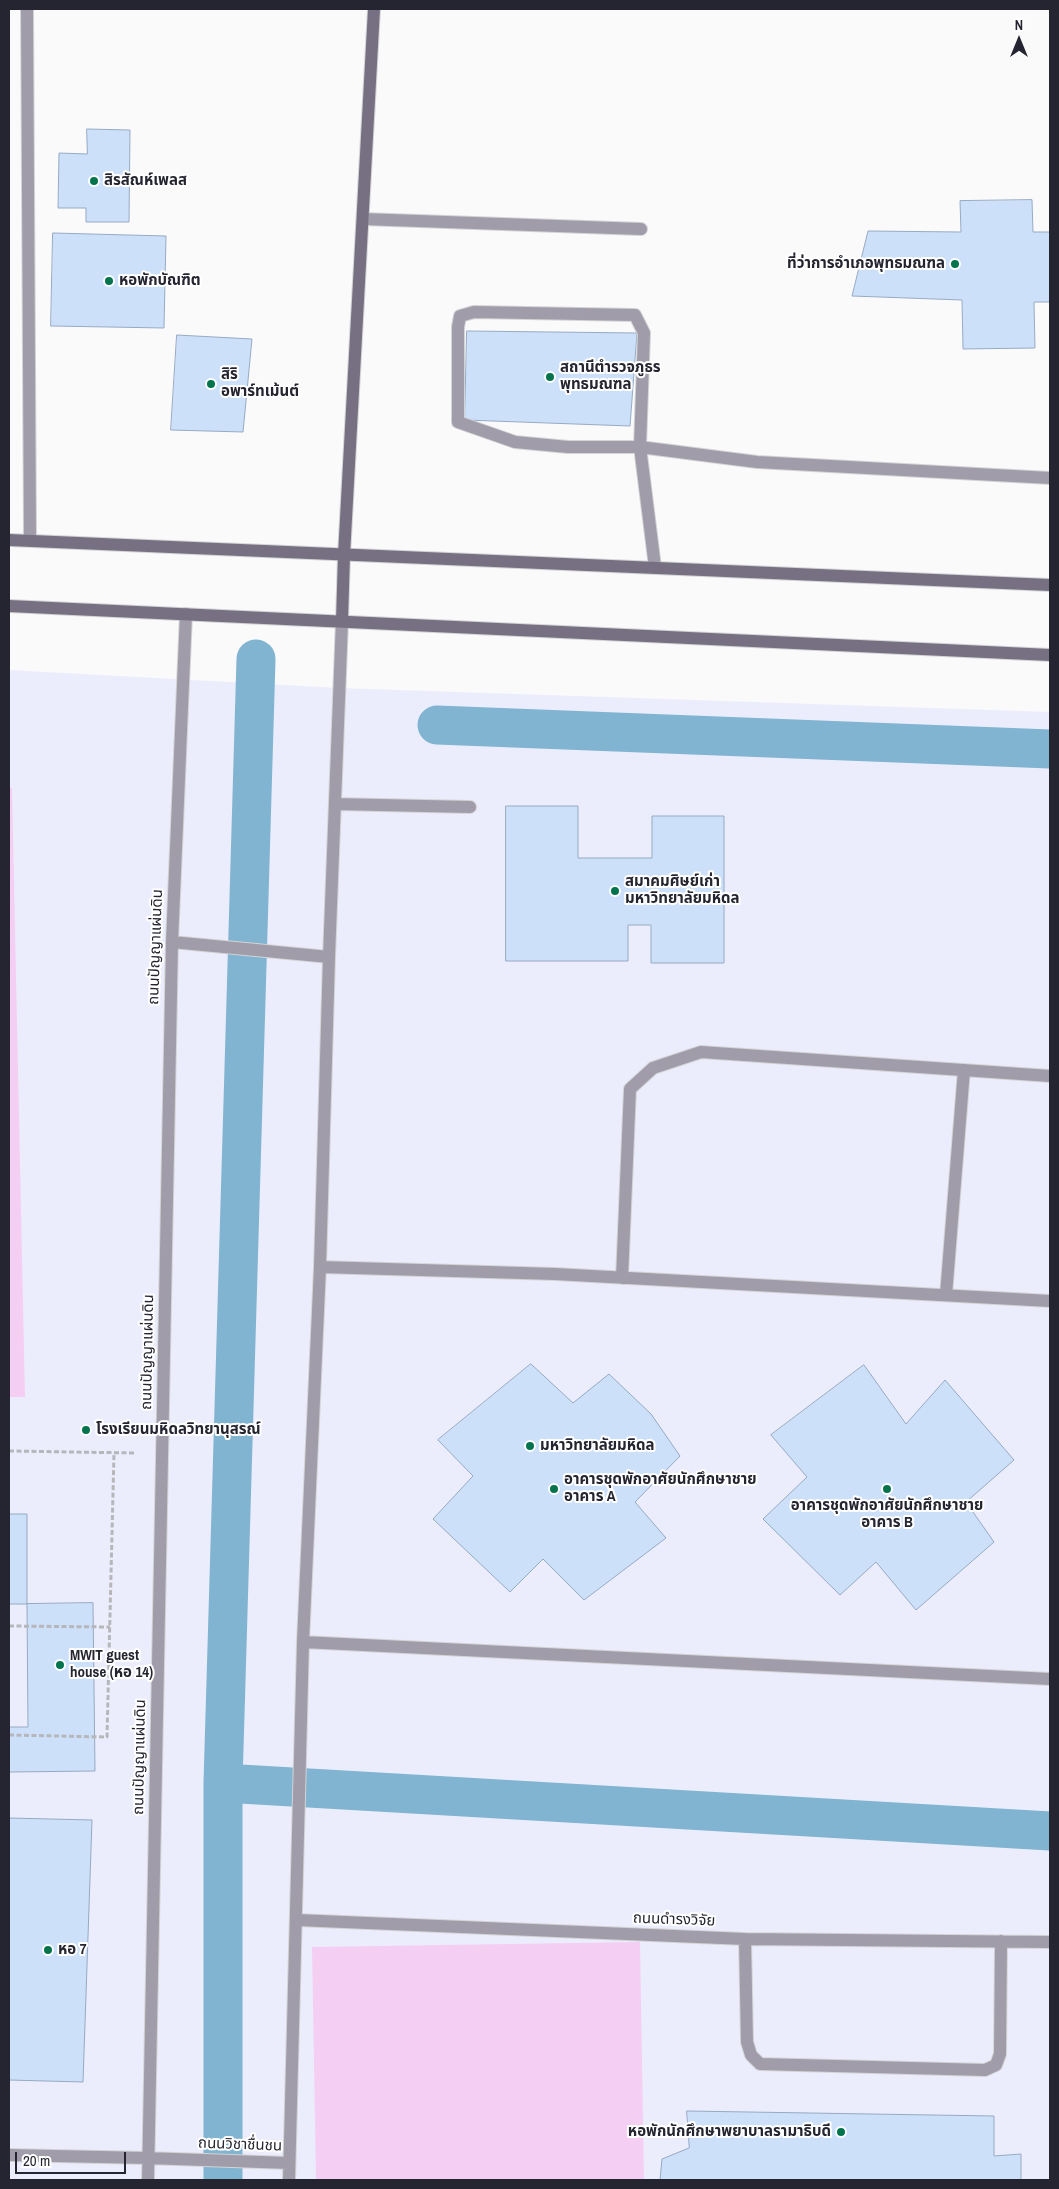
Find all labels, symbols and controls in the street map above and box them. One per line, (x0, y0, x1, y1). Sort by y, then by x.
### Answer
north arrow (994, 15, 1044, 65)
text: N (1015, 16, 1023, 34)
place label: สิรสัณห์เพลส (104, 172, 187, 190)
marker: สิรสัณห์เพลส (88, 175, 100, 187)
place label: ที่ว่าการอำเภอพุทธมณฑล (787, 255, 945, 273)
marker: ที่ว่าการอำเภอพุทธมณฑล (949, 258, 961, 270)
place label: หอพักบัณฑิต (119, 272, 201, 290)
marker: หอพักบัณฑิต (103, 275, 115, 287)
place label: สถานีตำรวจภูธร พุทธมณฑล (560, 359, 661, 394)
place label: สิริ อพาร์ทเม้นต์ (221, 366, 299, 401)
marker: สถานีตำรวจภูธร พุทธมณฑล (544, 371, 556, 383)
marker: สิริ อพาร์ทเม้นต์ (205, 378, 217, 390)
place label: สมาคมศิษย์เก่า มหาวิทยาลัยมหิดล (625, 873, 740, 908)
marker: สมาคมศิษย์เก่า มหาวิทยาลัยมหิดล (609, 885, 621, 897)
street label: ถนนปัญญาแผ่นดิน (145, 889, 167, 1005)
street label: ถนนปัญญาแผ่นดิน (138, 1294, 158, 1410)
place label: โรงเรียนมหิดลวิทยานุสรณ์ (96, 1421, 261, 1439)
marker: โรงเรียนมหิดลวิทยานุสรณ์ (80, 1424, 92, 1436)
place label: มหาวิทยาลัยมหิดล (540, 1437, 655, 1455)
marker: มหาวิทยาลัยมหิดล (524, 1440, 536, 1452)
place label: อาคารชุดพักอาศัยนักศึกษาชาย อาคาร A (564, 1471, 757, 1506)
marker: อาคารชุดพักอาศัยนักศึกษาชาย อาคาร A (548, 1483, 560, 1495)
marker: อาคารชุดพักอาศัยนักศึกษาชาย อาคาร B (881, 1483, 893, 1495)
place label: อาคารชุดพักอาศัยนักศึกษาชาย อาคาร B (791, 1497, 983, 1532)
place label: MWIT guest house (หอ 14) (70, 1647, 153, 1682)
marker: MWIT guest house (หอ 14) (54, 1659, 66, 1671)
street label: ถนนปัญญาแผ่นดิน (130, 1699, 150, 1815)
street label: ถนนดำรงวิจัย (633, 1910, 715, 1930)
place label: หอ 7 (58, 1941, 86, 1959)
marker: หอ 7 (42, 1944, 54, 1956)
place label: หอพักนักศึกษาพยาบาลรามาธิบดี (628, 2123, 831, 2141)
marker: หอพักนักศึกษาพยาบาลรามาธิบดี (835, 2126, 847, 2138)
street label: ถนนวิชาชื่นชน (198, 2135, 282, 2155)
scale bar (18, 2142, 129, 2174)
text: 20 m (23, 2150, 50, 2171)

